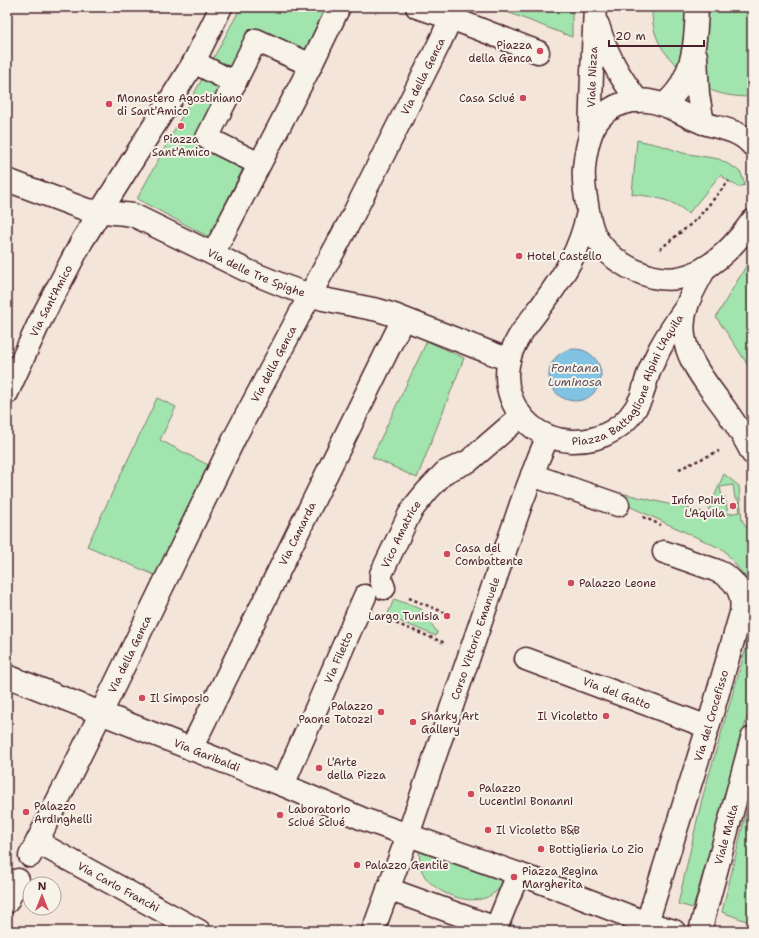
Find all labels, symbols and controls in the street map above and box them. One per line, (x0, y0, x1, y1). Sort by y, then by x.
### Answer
scale bar (609, 22, 704, 48)
text: 20 m (615, 28, 646, 44)
street label: Via della Genca (397, 36, 449, 118)
place label: Piazza della Genca (469, 38, 532, 66)
marker: Piazza della Genca (535, 46, 545, 56)
street label: Viale Nizza (584, 46, 601, 108)
place label: Monastero Agostiniano di Sant'Amico (117, 91, 242, 119)
place label: Casa Sciué (459, 91, 515, 106)
marker: Casa Sciué (518, 93, 528, 103)
marker: Monastero Agostiniano di Sant'Amico (104, 99, 114, 109)
marker: Piazza Sant'Amico (176, 121, 186, 131)
place label: Piazza Sant'Amico (152, 132, 210, 160)
street label: Via delle Tre Spighe (205, 245, 307, 301)
place label: Hotel Castello (527, 249, 602, 264)
marker: Hotel Castello (514, 251, 524, 261)
street label: Via Sant'Amico (27, 262, 76, 339)
street label: Piazza Battaglione Alpini L'Aquila (572, 311, 687, 449)
street label: Via della Genca (248, 323, 300, 405)
water label: Fontana Luminosa (548, 360, 602, 390)
place label: Info Point L'Aquila (672, 493, 725, 521)
street label: Vico Amatrice (378, 497, 425, 571)
street label: Via Camarda (276, 499, 320, 568)
marker: Info Point L'Aquila (728, 501, 738, 511)
place label: Casa del Combattente (455, 541, 523, 569)
marker: Casa del Combattente (442, 549, 452, 559)
street label: Corso Vittorio Emanuele (448, 575, 504, 702)
place label: Palazzo Leone (579, 576, 656, 591)
marker: Palazzo Leone (566, 578, 576, 588)
place label: Largo Tunisia (368, 609, 439, 624)
marker: Largo Tunisia (442, 611, 452, 621)
street label: Via della Genca (105, 613, 155, 696)
street label: Via Filetto (321, 629, 357, 686)
street label: Via del Crocefisso (691, 668, 732, 763)
street label: Via del Gatto (580, 674, 653, 713)
place label: Il Simposio (150, 691, 210, 706)
marker: Il Simposio (137, 693, 147, 703)
place label: Palazzo Paone Tatozzi (298, 699, 373, 727)
marker: Palazzo Paone Tatozzi (376, 707, 386, 717)
place label: Sharky Art Gallery (421, 709, 479, 737)
place label: Il Vicoletto (538, 709, 598, 724)
marker: Il Vicoletto (601, 711, 611, 721)
marker: Sharky Art Gallery (408, 717, 418, 727)
street label: Via Garibaldi (171, 736, 242, 775)
place label: L'Arte della Pizza (327, 755, 386, 783)
marker: L'Arte della Pizza (314, 763, 324, 773)
place label: Palazzo Lucentini Bonanni (479, 781, 573, 809)
marker: Palazzo Lucentini Bonanni (466, 789, 476, 799)
place label: Palazzo Ardinghelli (34, 799, 92, 827)
place label: Laboratorio Sciué Sciué (288, 802, 351, 830)
street label: Viale Malta (711, 802, 742, 867)
marker: Palazzo Ardinghelli (21, 807, 31, 817)
marker: Laboratorio Sciué Sciué (275, 810, 285, 820)
place label: Il Vicoletto B&B (496, 823, 581, 838)
marker: Il Vicoletto B&B (483, 825, 493, 835)
place label: Bottiglieria Lo Zio (549, 842, 644, 857)
marker: Bottiglieria Lo Zio (536, 844, 546, 854)
place label: Palazzo Gentile (365, 858, 449, 873)
street label: Via Carlo Franchi (74, 859, 162, 916)
marker: Palazzo Gentile (352, 860, 362, 870)
place label: Piazza Regina Margherita (522, 864, 598, 892)
marker: Piazza Regina Margherita (509, 872, 519, 882)
north arrow (22, 876, 62, 916)
text: N (38, 879, 47, 894)

